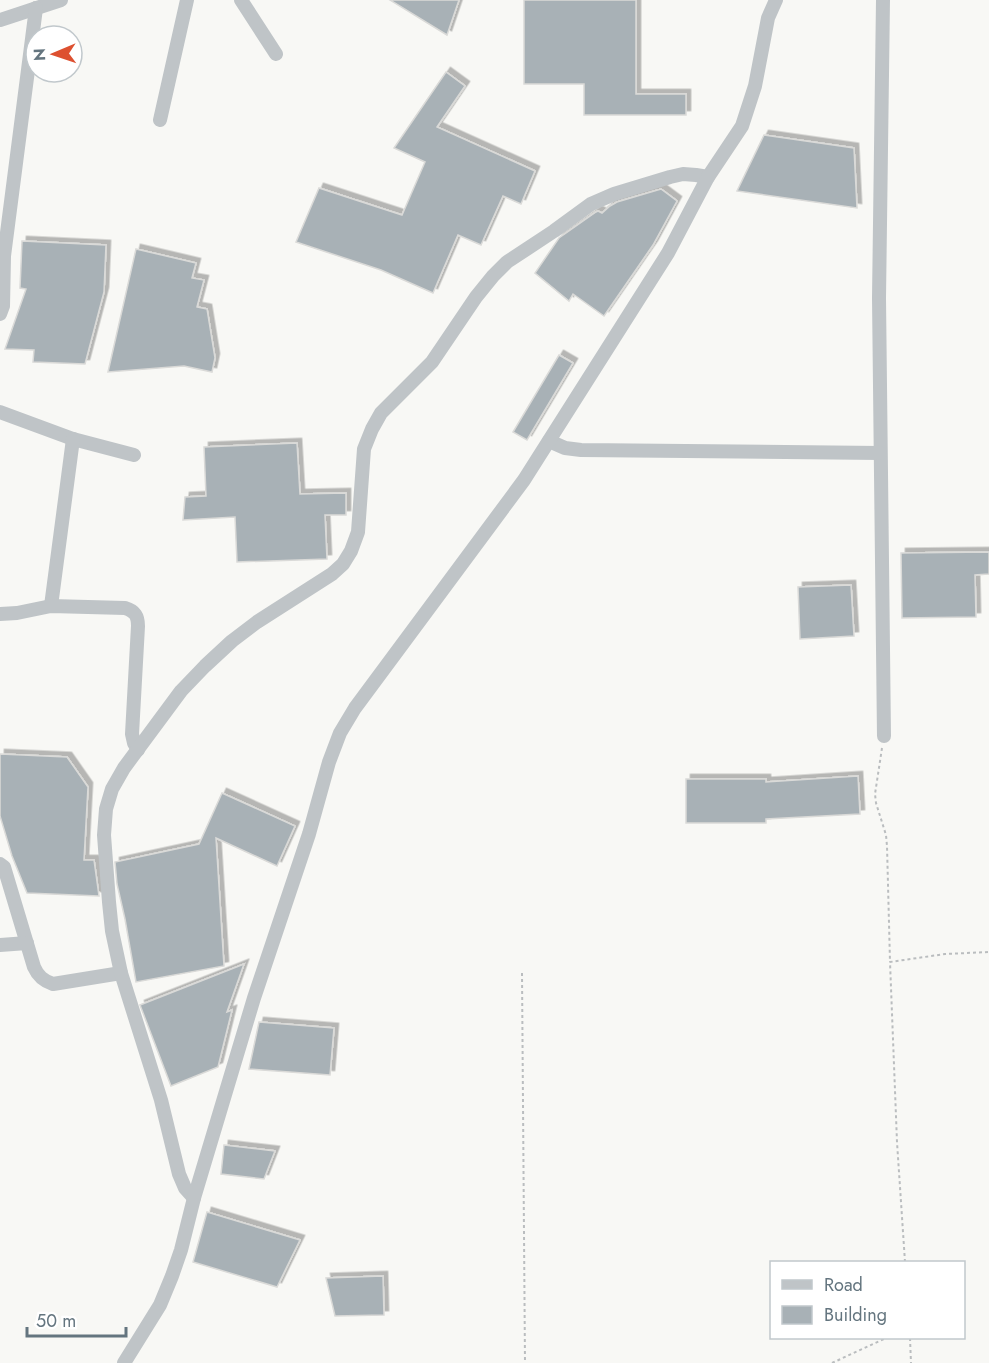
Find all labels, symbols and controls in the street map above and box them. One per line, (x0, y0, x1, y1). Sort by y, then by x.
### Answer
north arrow (24, 24, 84, 84)
text: N (28, 48, 51, 61)
legend (770, 1261, 965, 1339)
text: Road (824, 1272, 863, 1298)
scale bar (27, 1300, 126, 1338)
text: Building (824, 1302, 887, 1328)
text: 50 m (36, 1308, 76, 1334)

